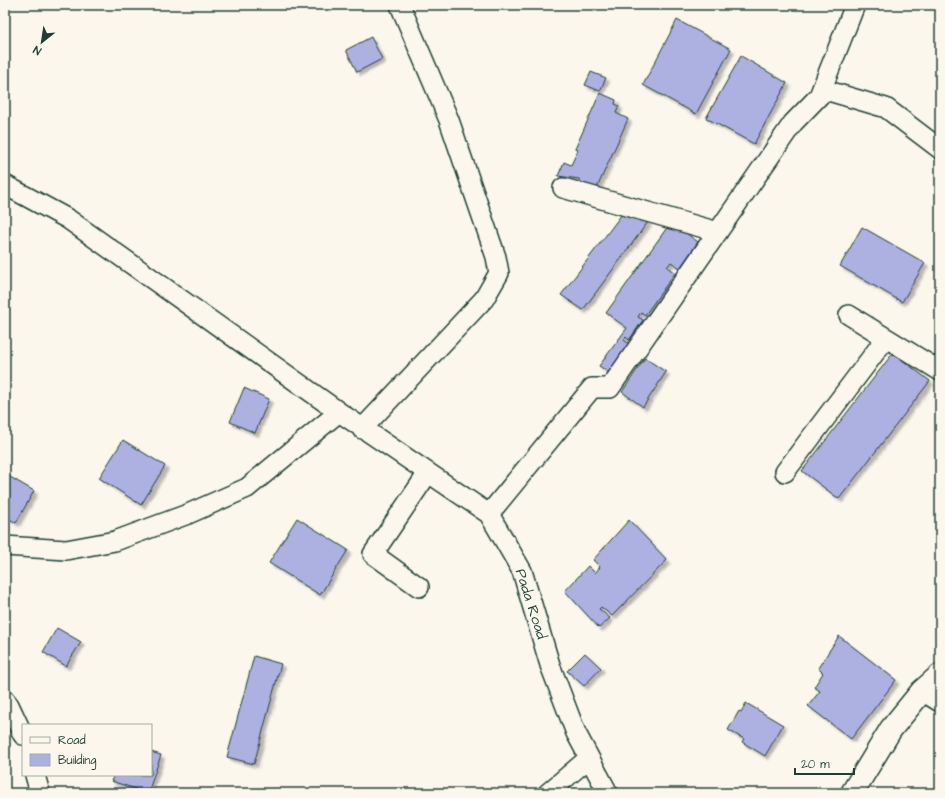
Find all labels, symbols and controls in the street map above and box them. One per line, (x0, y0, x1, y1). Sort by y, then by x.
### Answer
north arrow (22, 22, 62, 62)
text: N (30, 42, 44, 58)
street label: Pada Road (510, 566, 552, 642)
legend (22, 724, 152, 776)
text: Road (58, 732, 86, 749)
scale bar (795, 750, 854, 776)
text: Building (58, 752, 96, 770)
text: 20 m (801, 756, 830, 773)

